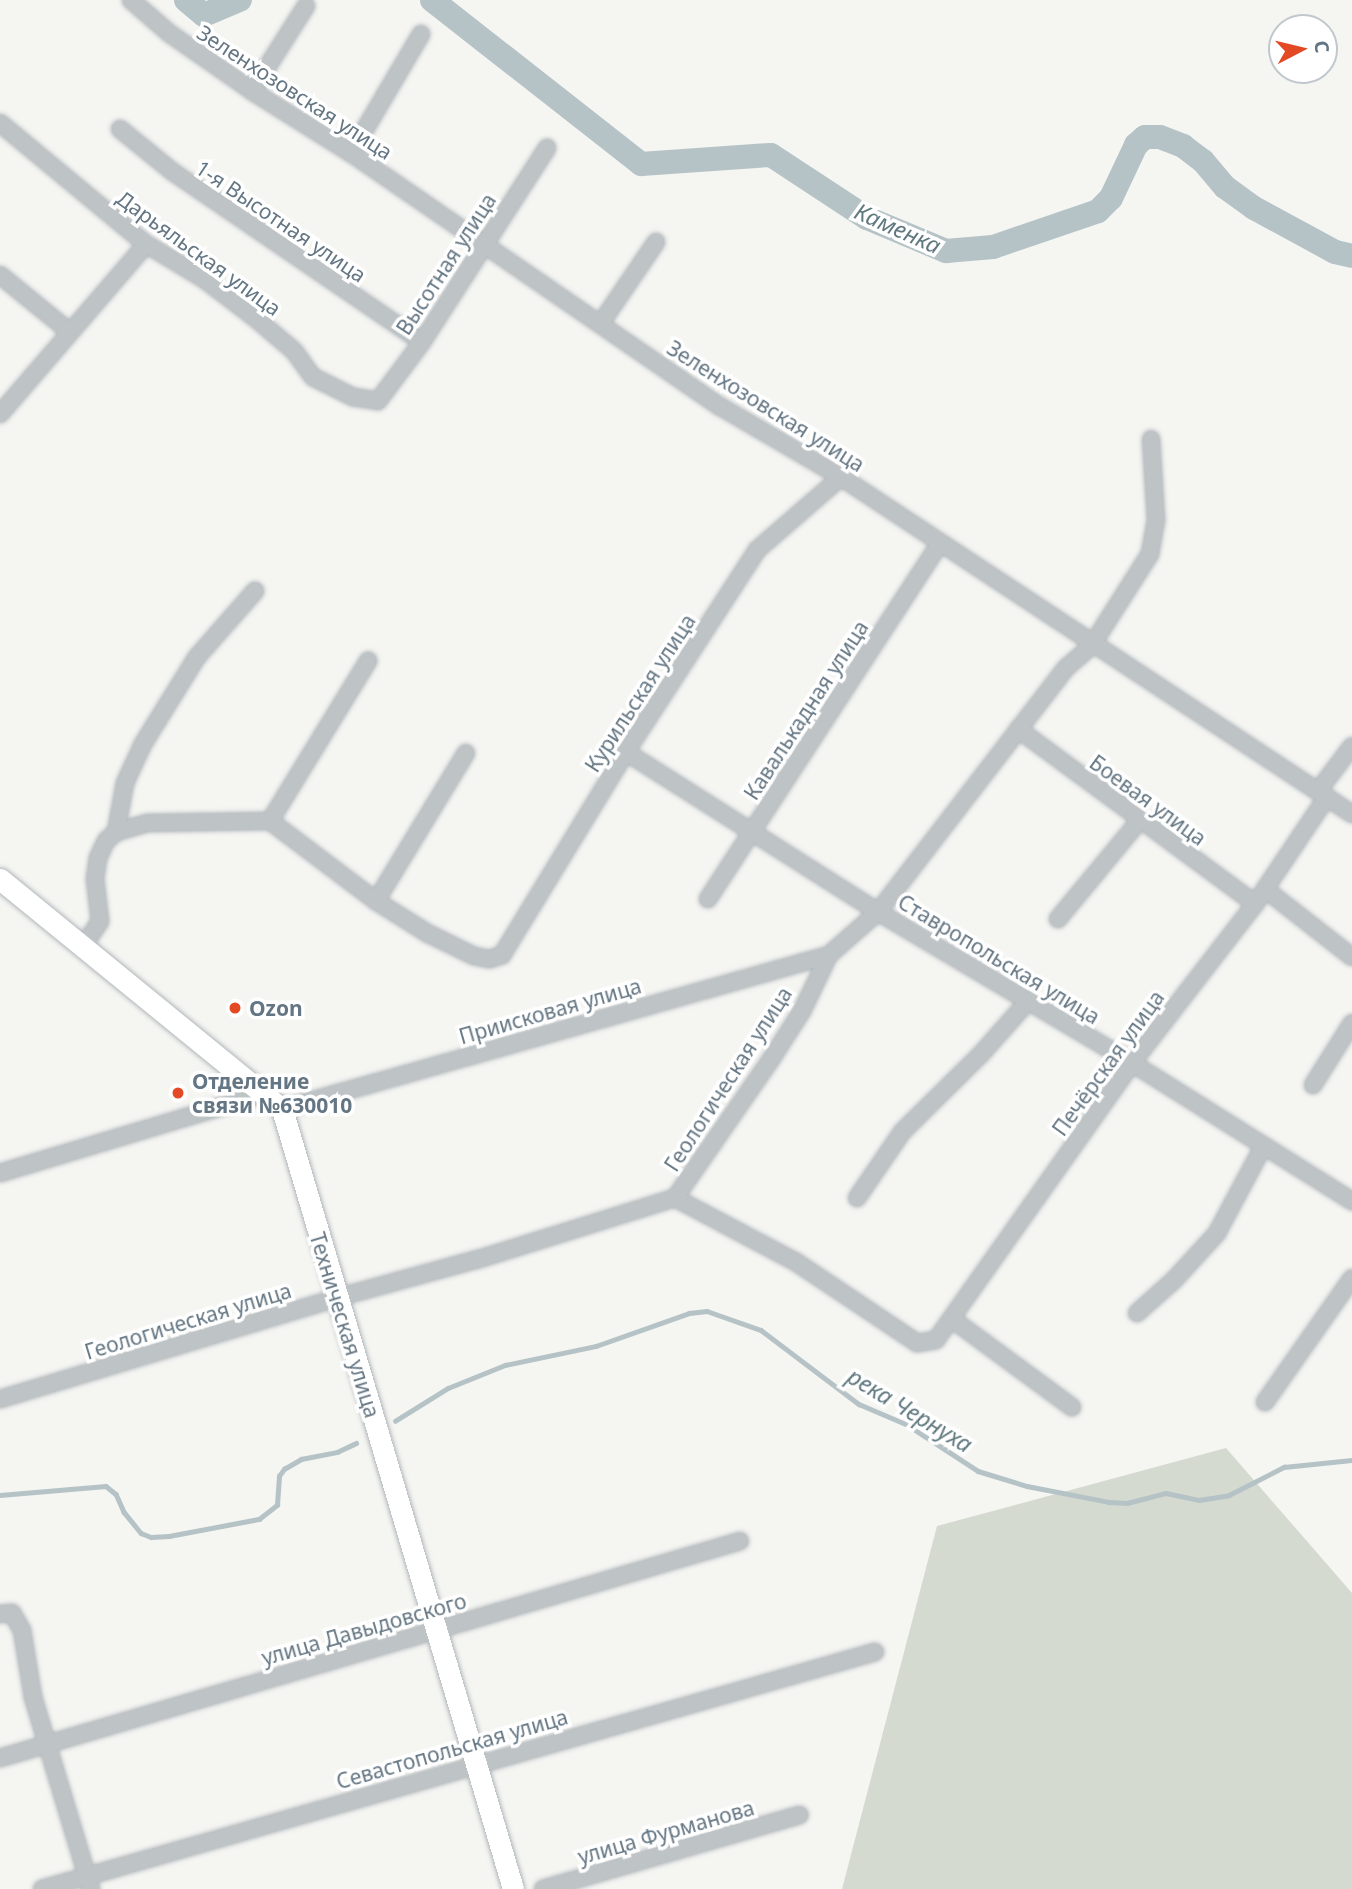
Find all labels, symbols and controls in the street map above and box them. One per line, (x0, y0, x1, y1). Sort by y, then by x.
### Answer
north arrow (1268, 14, 1338, 84)
street label: Зеленхозовская улица (193, 19, 397, 165)
text: С (1308, 39, 1336, 54)
street label: 1-я Высотная улица (191, 155, 371, 287)
street label: Дарьяльская улица (112, 185, 286, 321)
street label: Высотная улица (391, 189, 501, 339)
water label: Каменка (851, 197, 945, 259)
street label: Зеленхозовская улица (663, 335, 869, 477)
street label: Курильская улица (580, 609, 700, 777)
street label: Кавалькадная улица (739, 616, 873, 804)
street label: Боевая улица (1085, 749, 1211, 851)
street label: Ставропольская улица (894, 889, 1104, 1029)
street label: Приисковая улица (456, 973, 644, 1049)
street label: Геологическая улица (659, 982, 797, 1176)
street label: Печёрская улица (1047, 985, 1169, 1141)
place label: Ozon (249, 995, 303, 1021)
marker: Ozon (227, 1000, 243, 1016)
place label: Отделение связи №630010 (192, 1068, 352, 1118)
marker: Отделение связи №630010 (170, 1085, 186, 1101)
street label: Техническая улица (305, 1229, 385, 1421)
street label: Геологическая улица (82, 1278, 294, 1364)
water label: река Чернуха (843, 1362, 977, 1458)
street label: улица Давыдовского (259, 1588, 469, 1670)
street label: Севастопольская улица (333, 1704, 571, 1794)
street label: улица Фурманова (575, 1795, 757, 1869)

